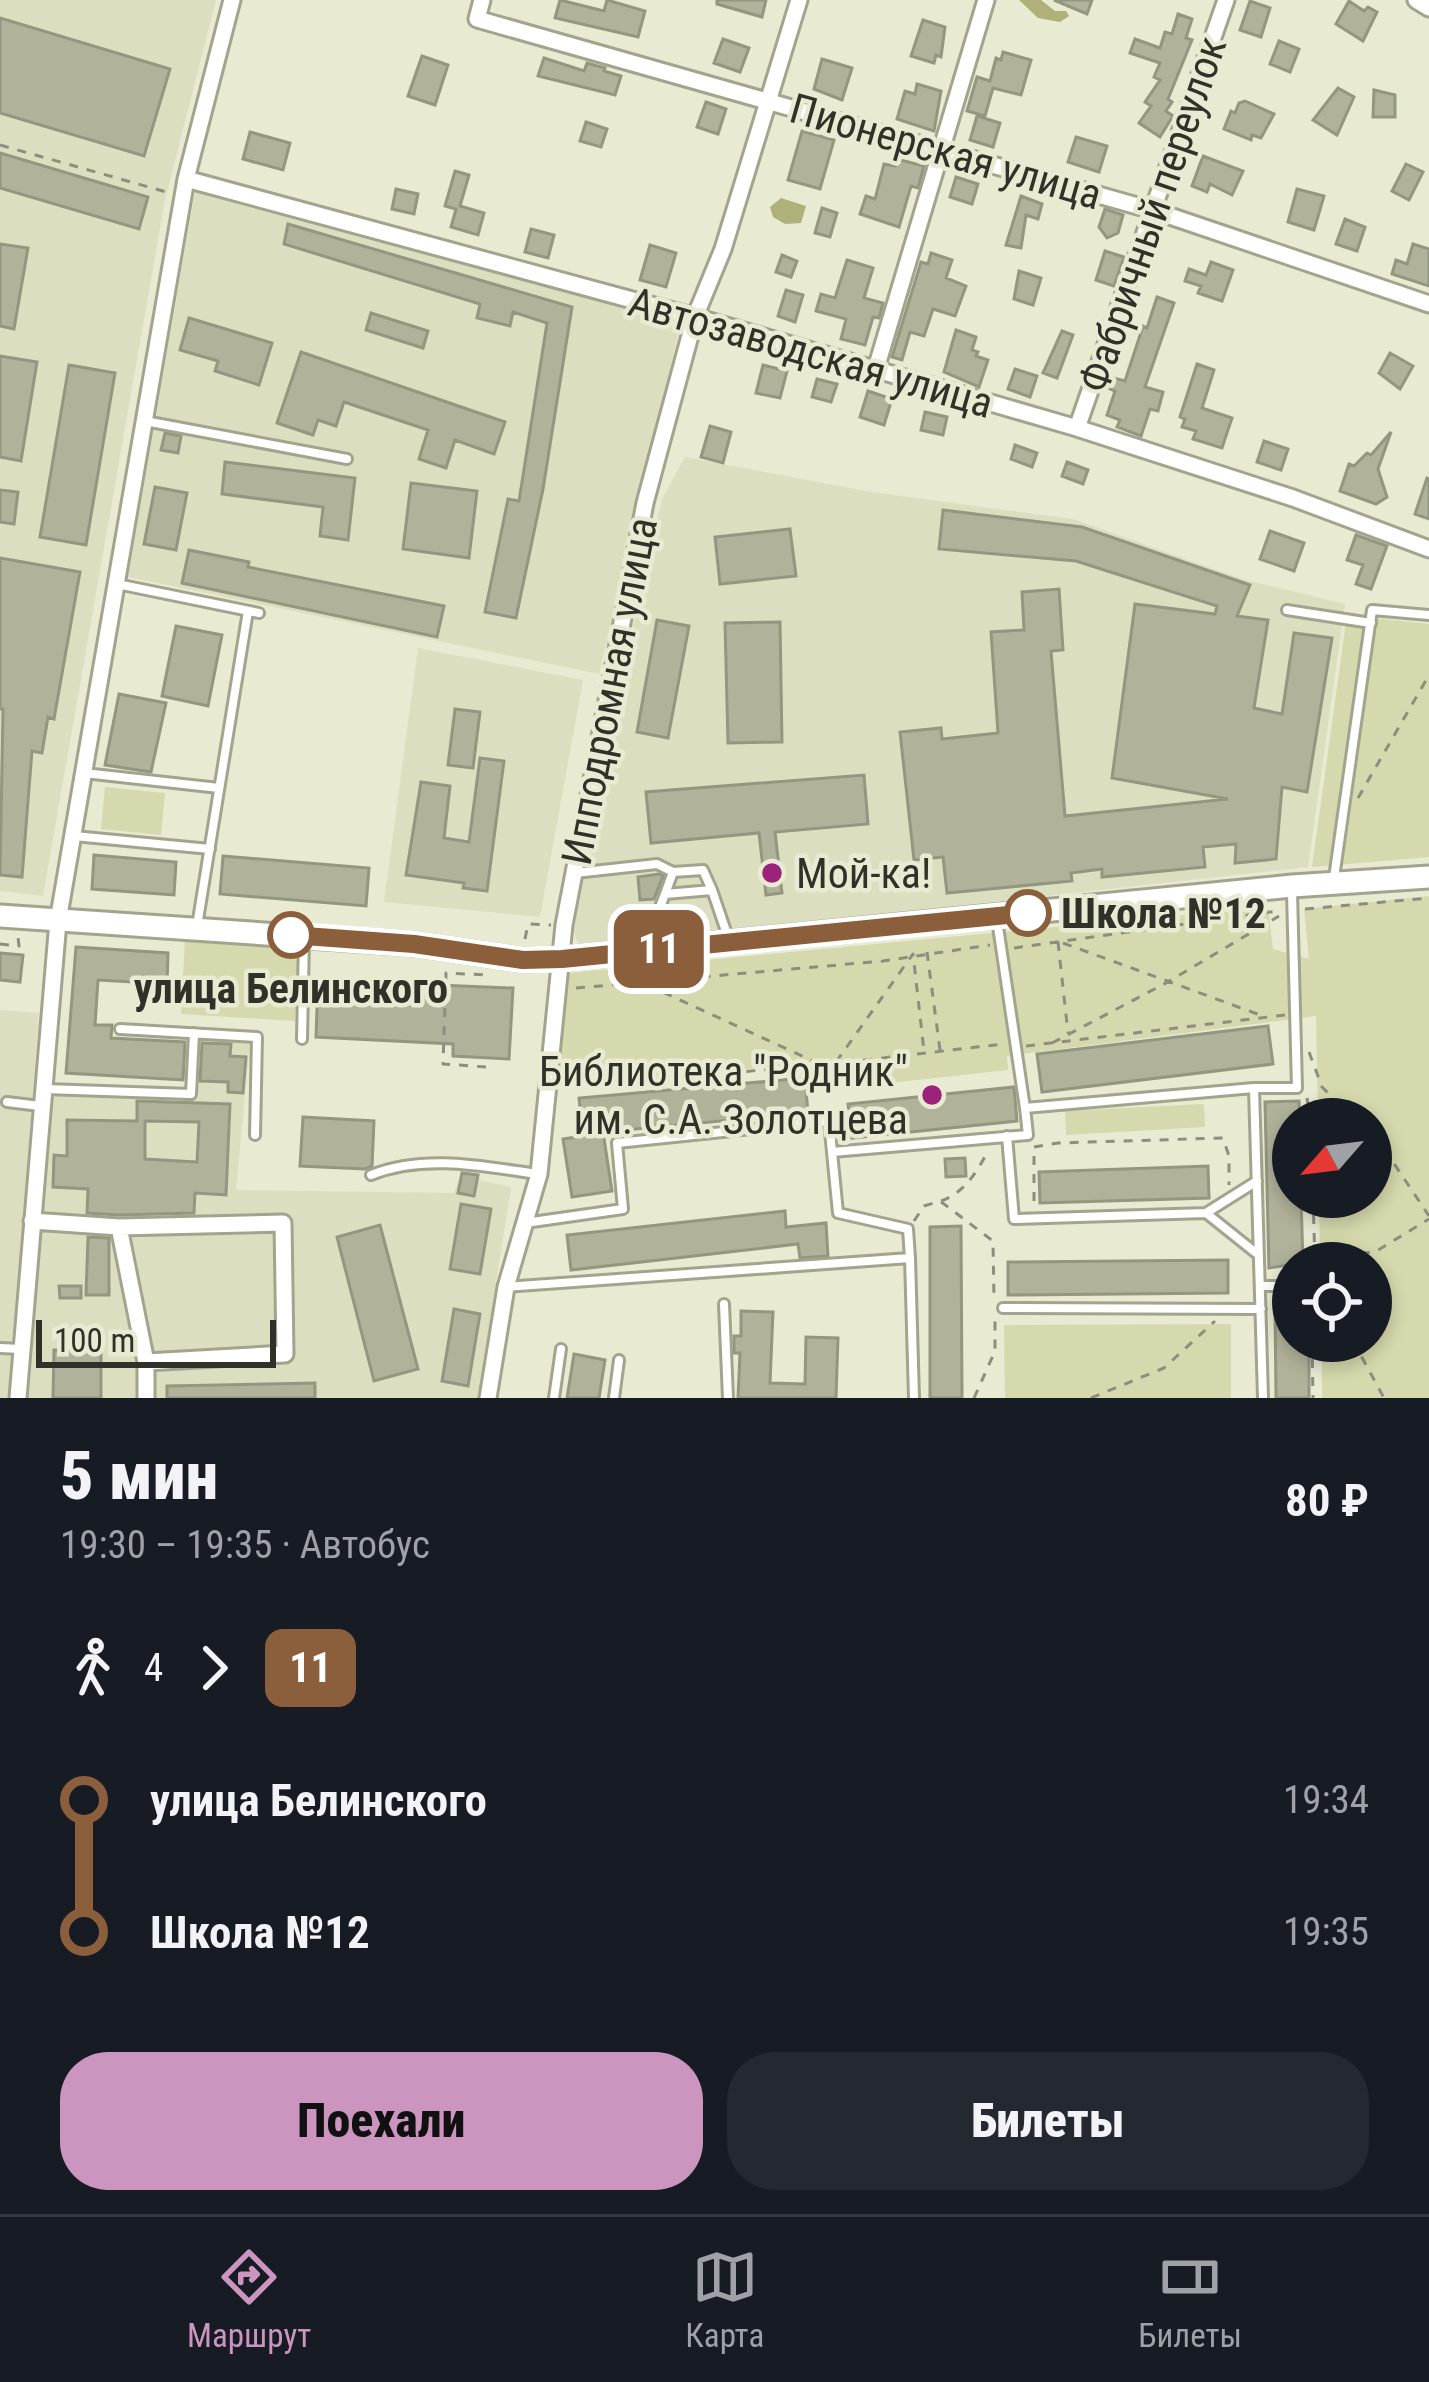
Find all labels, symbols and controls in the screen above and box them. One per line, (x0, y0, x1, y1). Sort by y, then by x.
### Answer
street label: Фабричный переулок (1069, 30, 1236, 398)
street label: Пионерская улица (785, 84, 1107, 219)
street label: Автозаводская улица (623, 277, 999, 428)
street label: Ипподромная улица (552, 513, 667, 869)
place label: Мой-ка! (796, 849, 931, 898)
marker: Мой-ка! (759, 860, 785, 886)
place label: Школа №12 (1061, 889, 1266, 938)
marker: Школа №12 (1006, 891, 1050, 935)
line badge: 11 (605, 910, 713, 988)
marker: улица Белинского (269, 913, 313, 957)
text: 11 (638, 924, 680, 973)
place label: улица Белинского (134, 964, 448, 1013)
place label: Библиотека "Родник" им. С.А. Золотцева (539, 1047, 908, 1144)
marker: Библиотека "Родник" им. С.А. Золотцева (919, 1082, 945, 1108)
north arrow (1272, 1098, 1392, 1218)
map controls (1272, 1098, 1392, 1362)
button: locate (1272, 1242, 1392, 1362)
scale bar (36, 1314, 276, 1367)
text: 100 m (54, 1321, 135, 1360)
text: 5 мин (60, 1438, 218, 1515)
text: 80 ₽ (1285, 1474, 1369, 1527)
text: 19:30 – 19:35 · Автобус (60, 1522, 430, 1568)
icon: walk (60, 1635, 126, 1701)
icon: forward (181, 1635, 247, 1701)
text: 11 (289, 1643, 332, 1692)
text: 4 (144, 1645, 163, 1691)
text: улица Белинского (150, 1774, 487, 1827)
text: 19:34 (1283, 1777, 1369, 1823)
text: Школа №12 (150, 1906, 370, 1959)
text: 19:35 (1283, 1909, 1369, 1955)
button: Поехали (60, 2052, 703, 2190)
button: Билеты (727, 2052, 1369, 2190)
tab: Маршрут (187, 2244, 311, 2355)
tab: Карта (685, 2244, 764, 2355)
tab: Билеты (1138, 2244, 1242, 2355)

